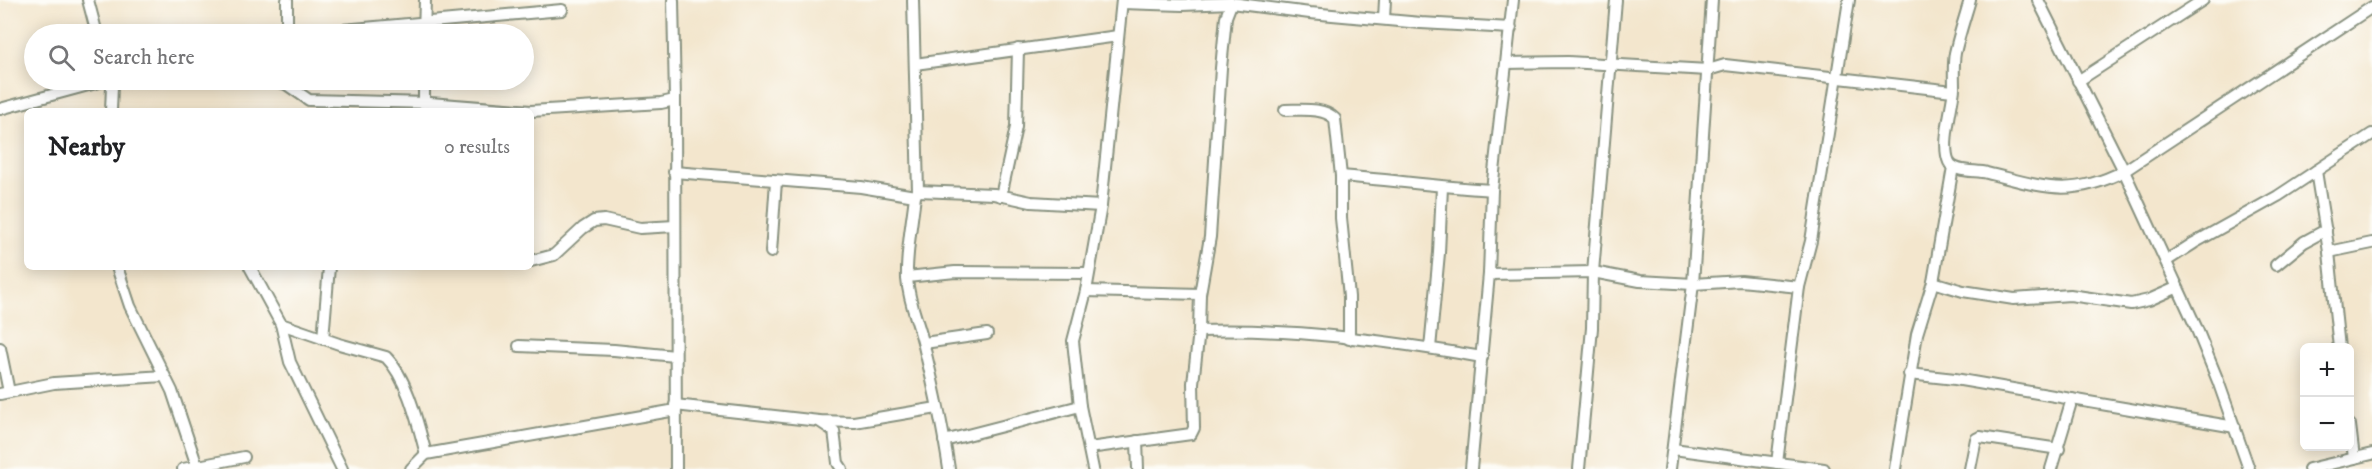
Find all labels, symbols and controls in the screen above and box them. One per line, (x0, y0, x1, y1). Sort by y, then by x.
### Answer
search box (24, 24, 534, 90)
icon: search (45, 41, 78, 74)
text: Search here (93, 44, 195, 71)
text: Nearby (48, 131, 125, 164)
text: 0 results (444, 135, 510, 160)
map controls (2300, 343, 2354, 451)
button: + (2300, 343, 2354, 397)
button: − (2300, 397, 2354, 451)

